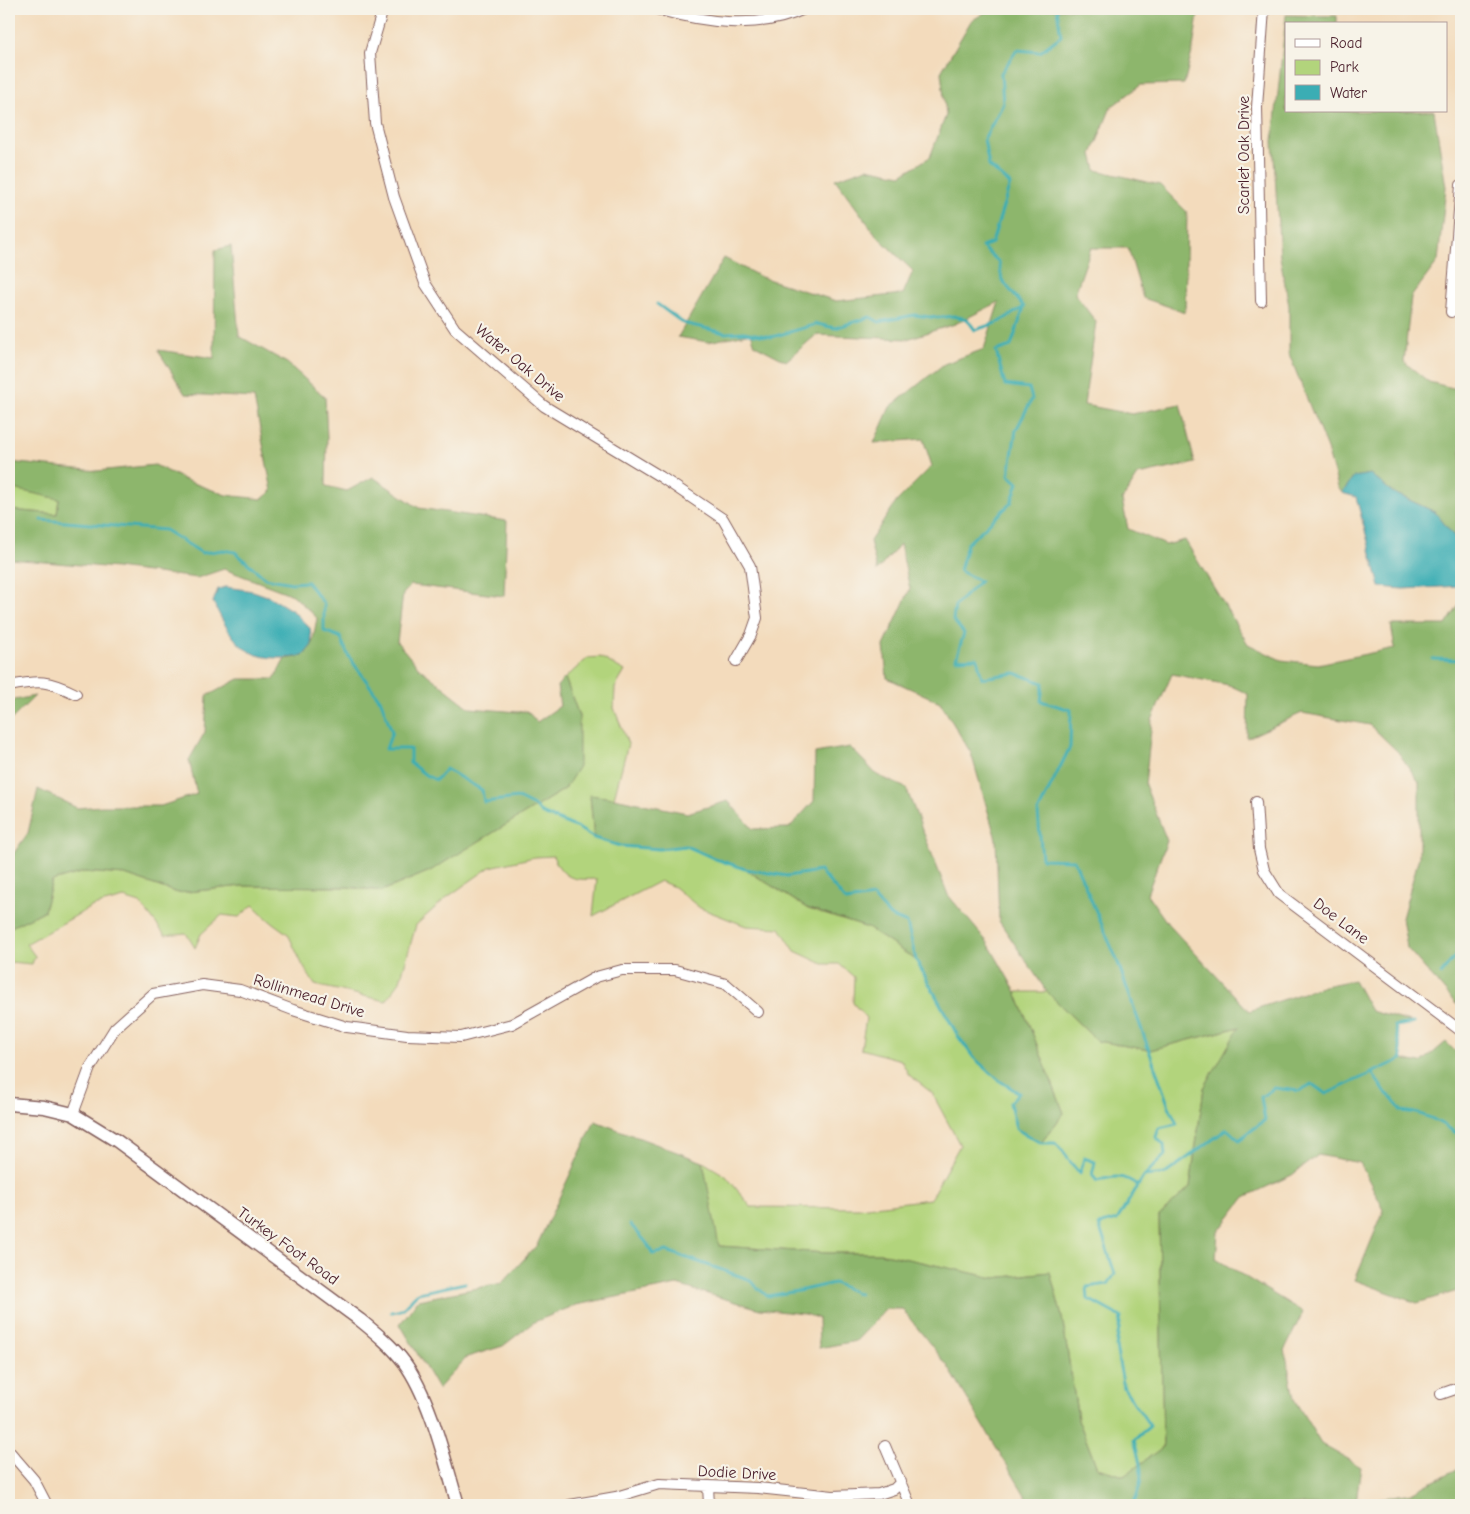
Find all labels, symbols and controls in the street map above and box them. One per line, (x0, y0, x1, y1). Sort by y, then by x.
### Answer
legend (1285, 22, 1448, 112)
text: Road (1330, 34, 1362, 52)
text: Park (1330, 58, 1359, 76)
text: Water (1330, 84, 1367, 102)
street label: Scarlet Oak Drive (1235, 96, 1253, 214)
street label: Water Oak Drive (472, 320, 568, 406)
street label: Doe Lane (1310, 894, 1372, 948)
street label: Rollinmead Drive (251, 971, 367, 1021)
street label: Turkey Foot Road (234, 1203, 342, 1289)
street label: Dodie Drive (697, 1462, 777, 1484)

